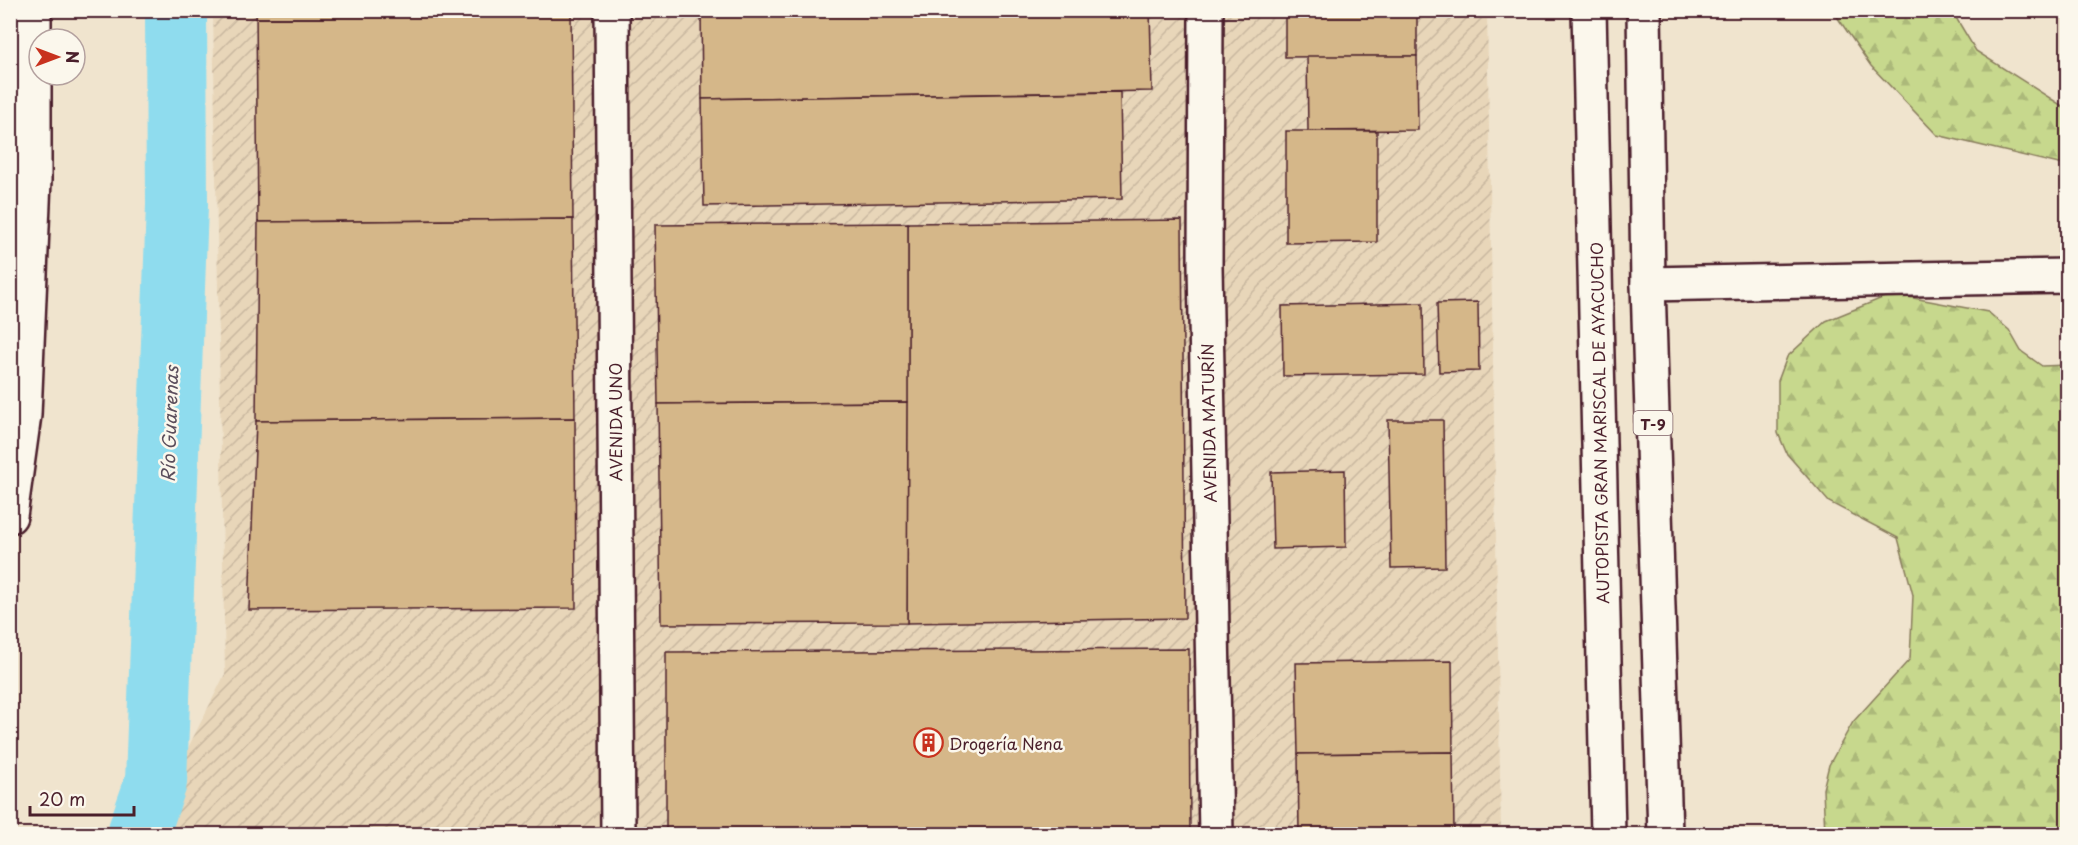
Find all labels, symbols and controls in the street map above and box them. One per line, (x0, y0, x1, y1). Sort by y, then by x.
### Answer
north arrow (27, 27, 87, 87)
text: N (61, 51, 85, 63)
street label: AUTOPISTA GRAN MARISCAL DE AYACUCHO (1584, 242, 1614, 604)
street label: AVENIDA MATURÍN (1195, 343, 1221, 503)
street label: AVENIDA UNO (603, 363, 627, 481)
water label: Río Guarenas (153, 364, 185, 482)
road number: T-9 (1634, 411, 1672, 435)
building icon: Drogería Nena (912, 727, 944, 759)
place label: Drogería Nena (949, 731, 1063, 755)
scale bar (30, 779, 134, 817)
text: 20 m (39, 785, 85, 812)

